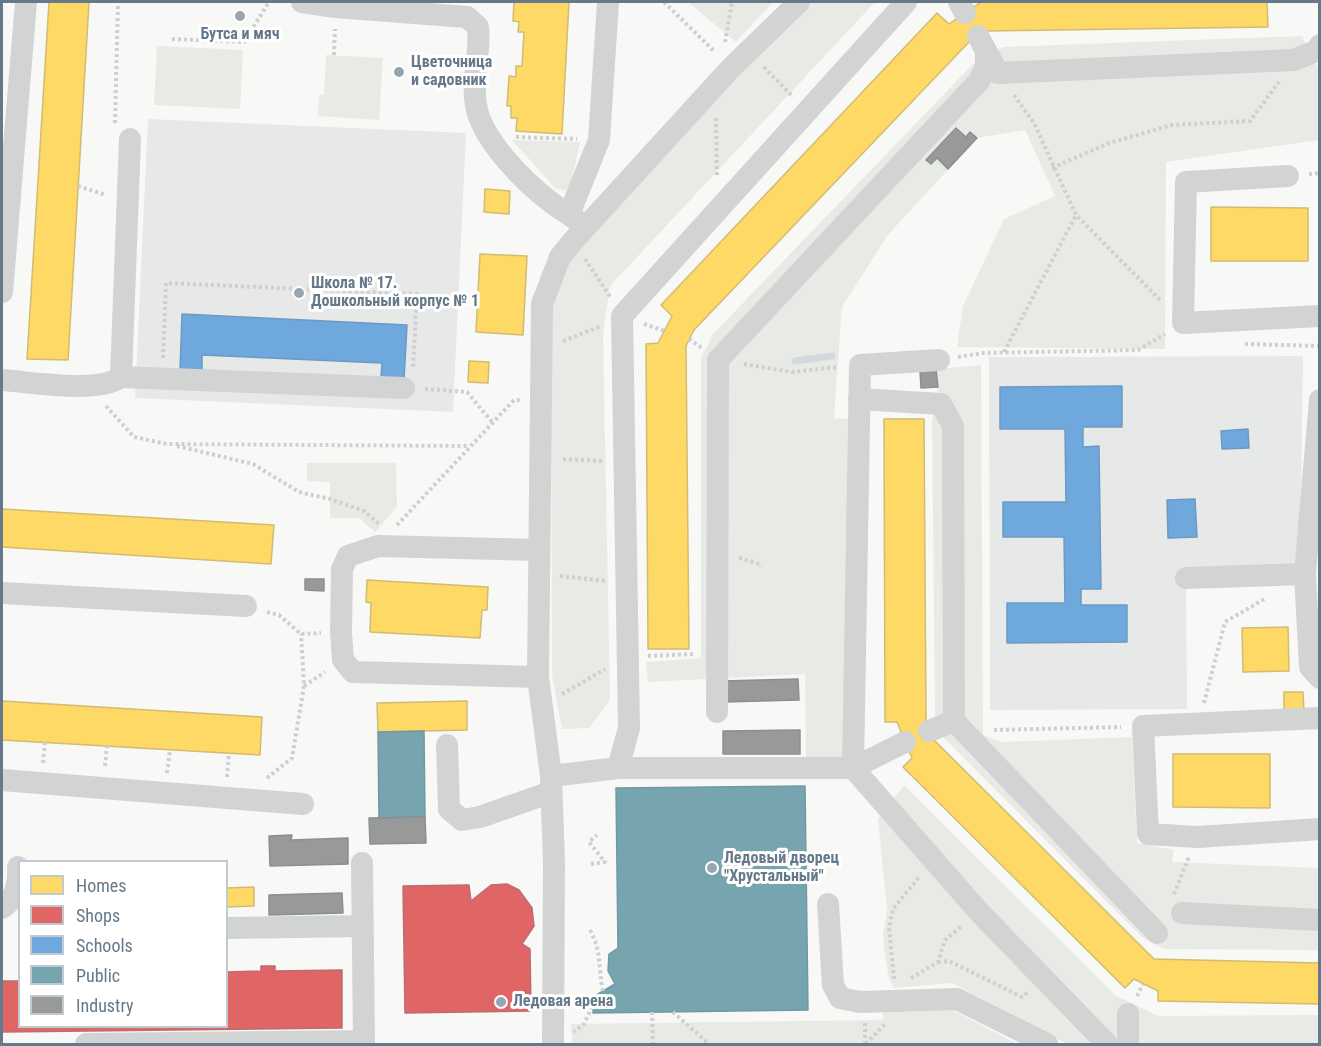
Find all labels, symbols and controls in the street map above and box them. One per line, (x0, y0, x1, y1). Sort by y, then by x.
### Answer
marker: Бутса и мяч (233, 9, 247, 23)
place label: Бутса и мяч (200, 25, 280, 45)
place label: Цветочница и садовник (411, 53, 492, 91)
marker: Цветочница и садовник (392, 65, 406, 79)
place label: Школа № 17. Дошкольный корпус № 1 (311, 274, 479, 312)
marker: Школа № 17. Дошкольный корпус № 1 (292, 286, 306, 300)
place label: Ледовый дворец "Хрустальный" (724, 849, 839, 887)
legend (18, 860, 228, 1028)
marker: Ледовый дворец "Хрустальный" (705, 861, 719, 875)
text: Homes (76, 875, 126, 896)
text: Shops (76, 905, 120, 926)
text: Schools (76, 935, 133, 956)
text: Public (76, 965, 120, 986)
place label: Ледовая арена (513, 992, 613, 1012)
text: Industry (76, 995, 134, 1016)
marker: Ледовая арена (494, 995, 508, 1009)

